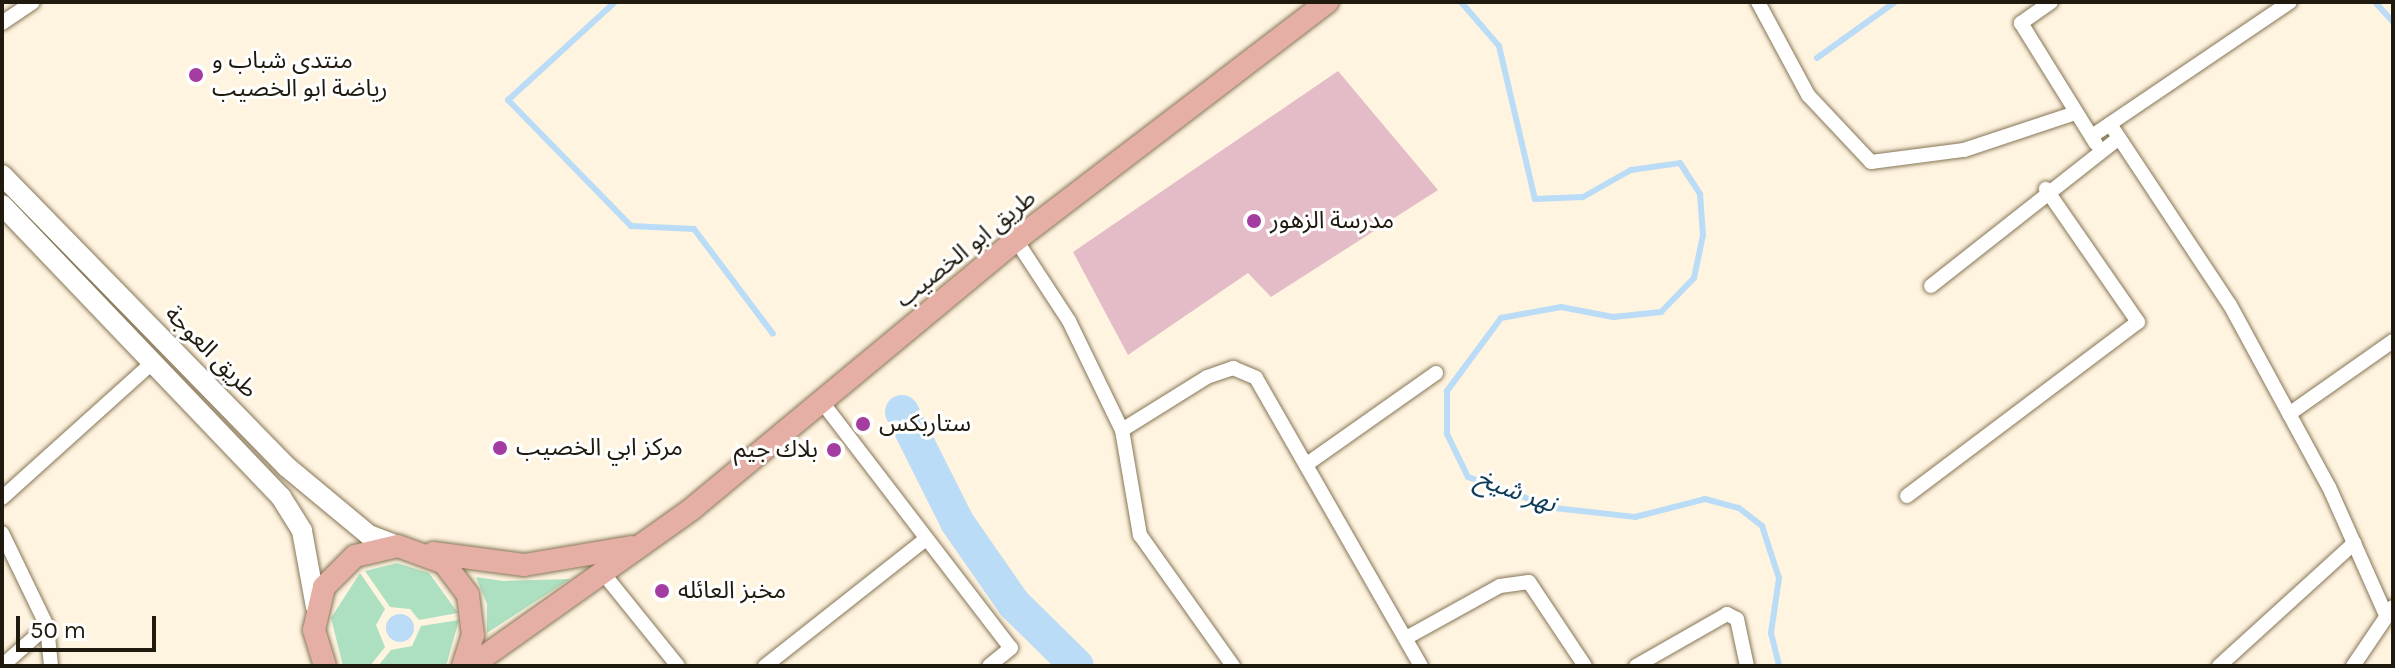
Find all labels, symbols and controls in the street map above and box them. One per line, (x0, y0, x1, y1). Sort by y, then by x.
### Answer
place label: منتدى شباب و رياضة ابو الخصيب (212, 47, 388, 103)
marker: منتدى شباب و رياضة ابو الخصيب (187, 66, 205, 84)
street label: طريق ابو الخصيب (890, 184, 1042, 314)
place label: مدرسة الزهور (1270, 207, 1394, 235)
marker: مدرسة الزهور (1245, 212, 1263, 230)
street label: طريق العوجة (159, 300, 263, 404)
place label: ستاربكس (879, 410, 971, 438)
marker: ستاربكس (854, 415, 872, 433)
place label: مركز ابي الخصيب (516, 434, 683, 462)
place label: بلاك جيم (734, 436, 818, 464)
marker: مركز ابي الخصيب (491, 439, 509, 457)
marker: بلاك جيم (825, 441, 843, 459)
water label: نهر شيخ (1472, 462, 1560, 520)
place label: مخبز العائله (678, 577, 786, 605)
marker: مخبز العائله (653, 582, 671, 600)
scale bar (20, 600, 160, 650)
text: 50 m (30, 616, 86, 644)

